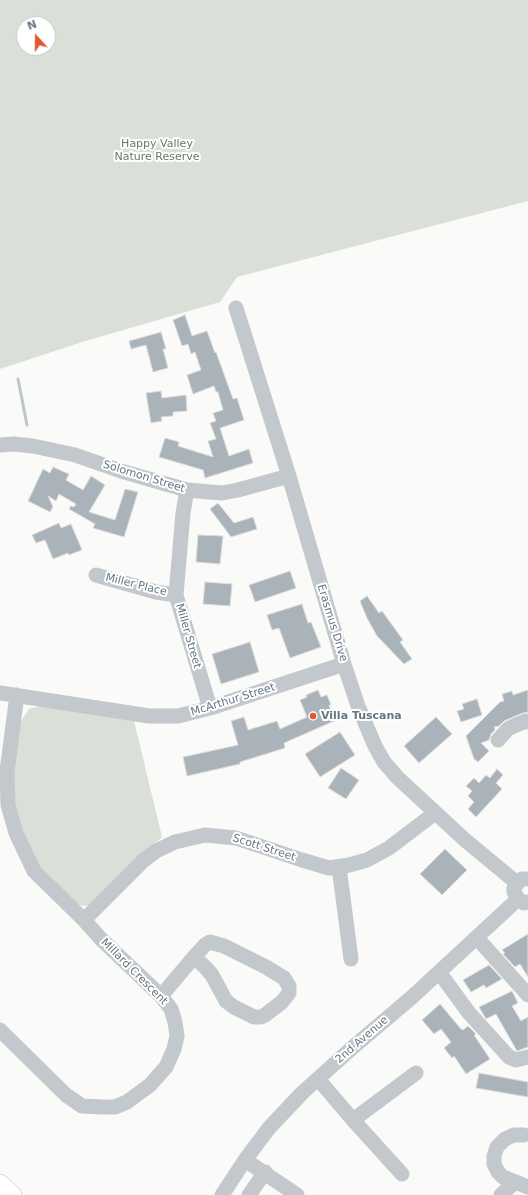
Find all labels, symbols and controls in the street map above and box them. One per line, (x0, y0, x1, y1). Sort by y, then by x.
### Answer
north arrow (16, 16, 56, 56)
text: N (25, 18, 39, 33)
park label: Happy Valley Nature Reserve (114, 137, 200, 163)
street label: Solomon Street (102, 458, 186, 496)
street label: Miller Place (104, 571, 168, 599)
street label: Erasmus Drive (314, 583, 350, 663)
street label: Miller Street (172, 602, 204, 670)
street label: McArthur Street (189, 681, 277, 719)
place label: Villa Tuscana (321, 709, 402, 723)
marker: Villa Tuscana (308, 711, 318, 721)
street label: Scott Street (231, 832, 297, 864)
street label: Millard Crescent (98, 936, 170, 1008)
street label: 2nd Avenue (333, 1014, 391, 1066)

